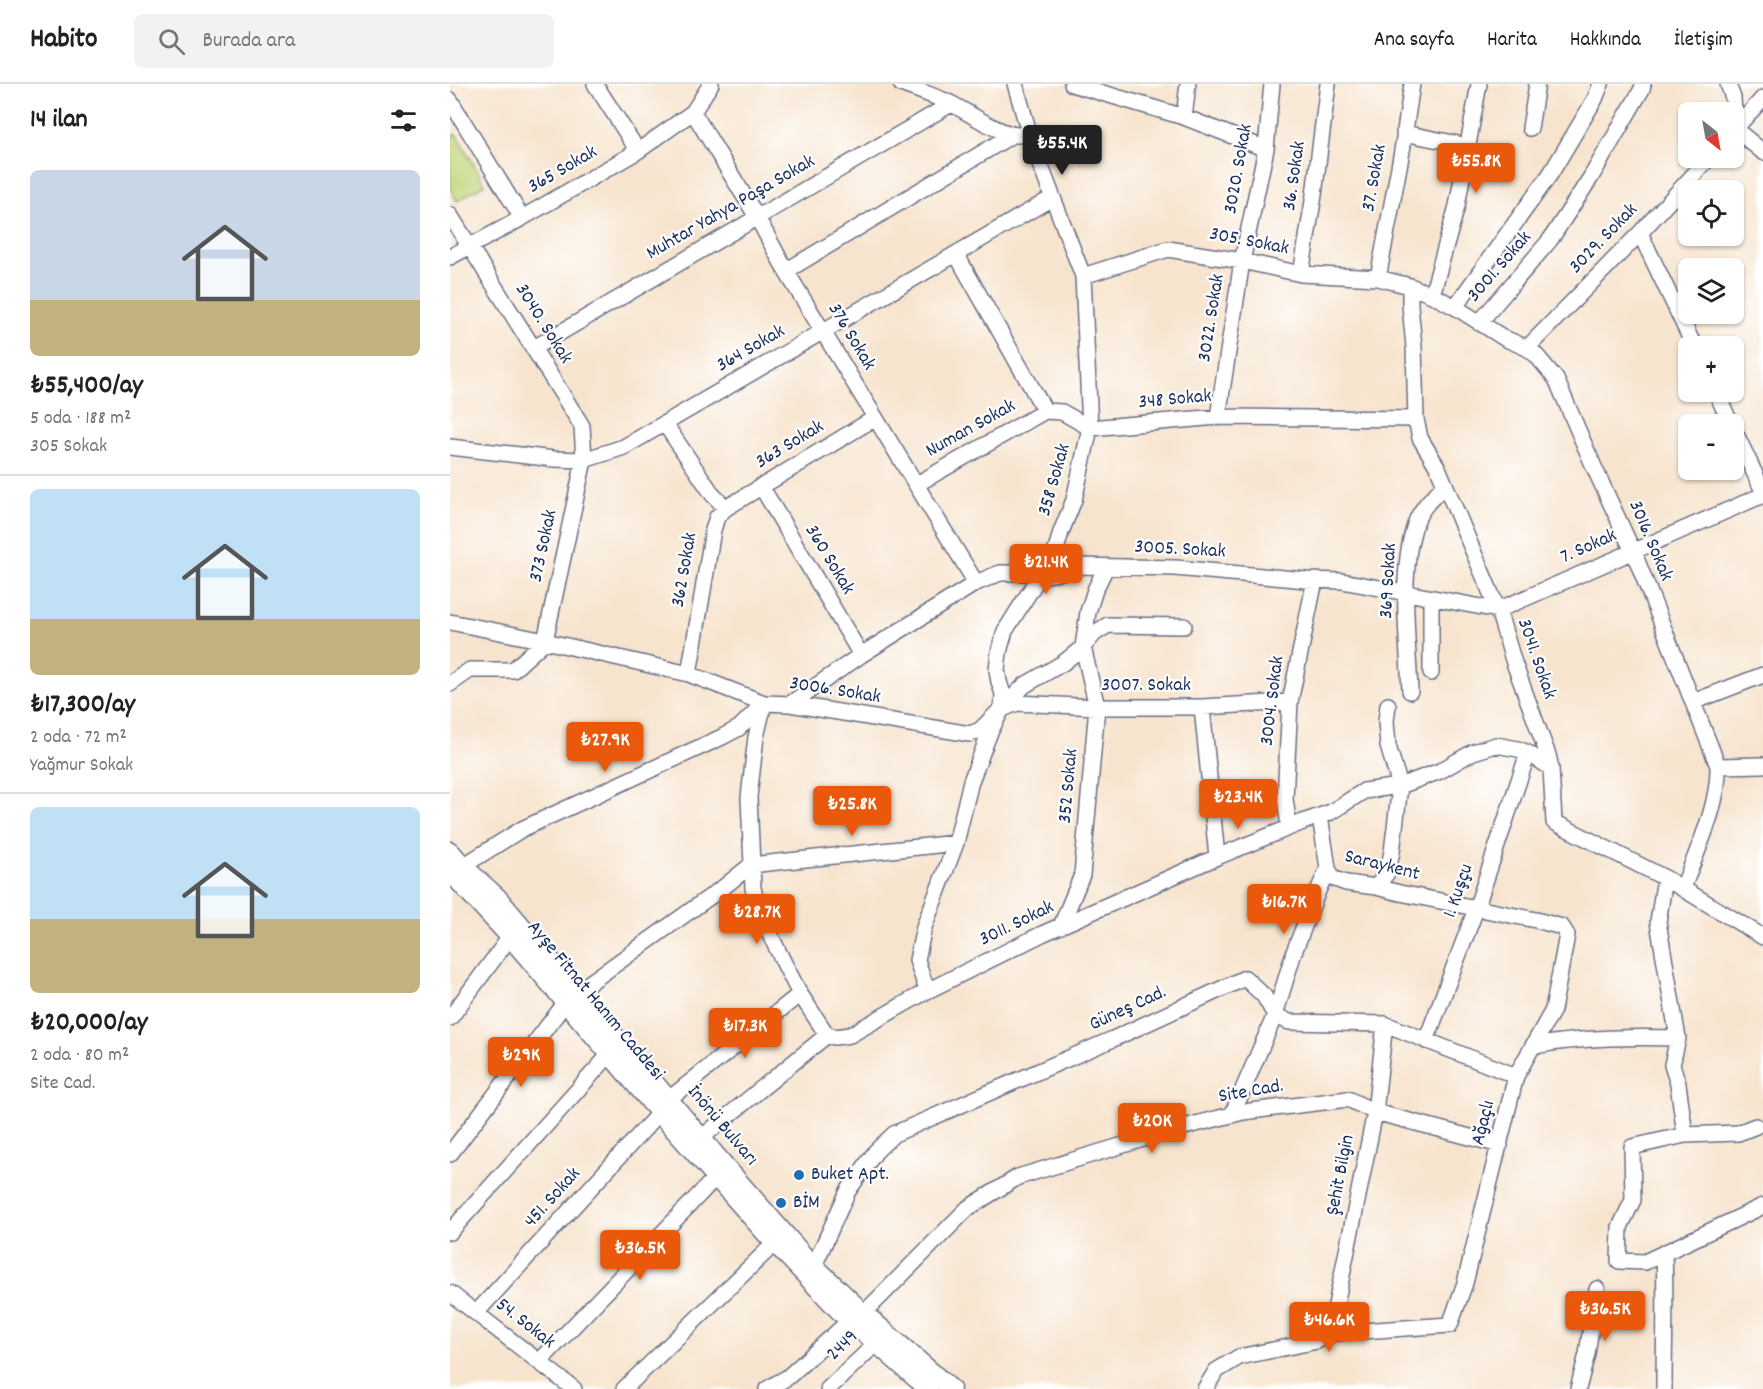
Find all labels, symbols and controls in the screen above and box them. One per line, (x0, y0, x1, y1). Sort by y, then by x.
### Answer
search box (134, 14, 554, 68)
text: Habito (30, 21, 98, 61)
icon: search (155, 25, 188, 58)
text: Burada ara (203, 26, 295, 57)
text: Ana sayfa (1374, 26, 1454, 56)
text: Harita (1487, 26, 1537, 56)
text: Hakkında (1570, 26, 1641, 56)
text: İletişim (1674, 26, 1733, 56)
text: 14 ilan (30, 102, 88, 139)
north arrow (1678, 102, 1744, 168)
map controls (1678, 102, 1744, 480)
icon: filters (387, 104, 420, 137)
street label: 3020. Sokak (1217, 122, 1261, 216)
pin: ₺55.4K (1013, 125, 1111, 176)
text: ₺55.4K (1037, 130, 1087, 158)
street label: 365 Sokak (523, 139, 603, 201)
street label: 36. Sokak (1276, 139, 1314, 213)
street label: 37. Sokak (1355, 142, 1395, 214)
pin: ₺55.8K (1427, 143, 1525, 194)
street label: Muhtar Yahya Paşa Sokak (641, 148, 821, 268)
text: ₺55.8K (1451, 148, 1501, 176)
button: locate (1678, 180, 1744, 246)
street label: 3029. Sokak (1563, 197, 1645, 281)
icon: home (171, 209, 279, 317)
street label: 305. Sokak (1207, 221, 1291, 263)
street label: 3001. Sokak (1461, 225, 1539, 309)
button: layers (1678, 258, 1744, 324)
street label: 3022. Sokak (1191, 272, 1233, 364)
street label: 3040. Sokak (507, 278, 579, 370)
street label: 376 Sokak (820, 298, 882, 376)
street label: 364 Sokak (711, 318, 791, 380)
button: + (1678, 336, 1744, 402)
text: ₺55,400/ay (30, 368, 143, 405)
street label: 348 Sokak (1137, 383, 1213, 417)
street label: Numan Sokak (921, 393, 1021, 465)
text: 5 oda · 188 m² (30, 405, 131, 433)
street label: 363 Sokak (750, 414, 830, 476)
button: − (1678, 414, 1744, 480)
text: 305 Sokak (30, 433, 107, 461)
street label: 358 Sokak (1031, 440, 1079, 520)
street label: 3016. Sokak (1620, 496, 1680, 586)
street label: 373 Sokak (523, 507, 565, 585)
street label: 360 Sokak (797, 520, 861, 600)
street label: 7. Sokak (1556, 522, 1622, 572)
icon: home (171, 528, 279, 636)
street label: 362 Sokak (665, 530, 705, 610)
street label: 3005. Sokak (1134, 534, 1226, 566)
street label: 369 Sokak (1373, 542, 1405, 620)
pin: ₺21.4K (997, 544, 1095, 595)
text: ₺21.4K (1023, 549, 1069, 577)
street label: 3041. Sokak (1509, 615, 1563, 703)
street label: 3004. Sokak (1254, 654, 1292, 748)
street label: 3006. Sokak (787, 670, 883, 712)
street label: 3007. Sokak (1101, 672, 1191, 700)
text: ₺17,300/ay (30, 687, 135, 724)
pin: ₺27.9K (556, 722, 654, 773)
text: 2 oda · 72 m² (30, 724, 127, 752)
text: ₺27.9K (580, 727, 630, 755)
street label: 352 Sokak (1052, 747, 1086, 825)
text: Yağmur Sokak (30, 752, 133, 780)
pin: ₺23.4K (1189, 779, 1287, 830)
text: ₺23.4K (1213, 784, 1263, 812)
pin: ₺25.8K (803, 786, 901, 837)
text: ₺25.8K (827, 791, 877, 819)
street label: Saraykent (1341, 843, 1423, 889)
icon: home (171, 846, 279, 954)
street label: 1. Kuşçu (1437, 860, 1481, 922)
pin: ₺16.7K (1235, 884, 1333, 935)
text: ₺16.7K (1261, 889, 1307, 917)
pin: ₺28.7K (708, 894, 806, 945)
street label: 3011. Sokak (975, 894, 1059, 954)
text: ₺28.7K (733, 899, 781, 927)
street label: Ayşe Fitnat Hanım Caddesi (520, 915, 671, 1087)
street label: Güneş Cad. (1085, 979, 1171, 1039)
text: ₺20,000/ay (30, 1005, 148, 1042)
pin: ₺17.3K (696, 1008, 794, 1059)
text: ₺17.3K (723, 1013, 767, 1041)
pin: ₺29K (485, 1037, 557, 1088)
text: 2 oda · 80 m² (30, 1042, 129, 1070)
text: ₺29K (502, 1042, 540, 1070)
text: Site Cad. (30, 1070, 95, 1098)
street label: Site Cad. (1216, 1073, 1286, 1111)
street label: İnönü Bulvarı (680, 1080, 764, 1172)
street label: Ağaçlı (1465, 1098, 1503, 1148)
pin: ₺20K (1116, 1103, 1188, 1154)
text: ₺20K (1132, 1108, 1172, 1136)
street label: Şehit Bilgin (1319, 1132, 1363, 1218)
street label: 451. Sokak (518, 1161, 588, 1235)
place label: Buket Apt. (811, 1161, 889, 1189)
marker: Buket Apt. (792, 1168, 806, 1182)
place label: BİM (793, 1189, 820, 1217)
marker: BİM (774, 1196, 788, 1210)
pin: ₺36.5K (591, 1230, 689, 1281)
text: ₺36.5K (614, 1235, 666, 1263)
pin: ₺36.5K (1556, 1291, 1654, 1342)
street label: 54. Sokak (489, 1292, 561, 1356)
text: ₺36.5K (1579, 1296, 1631, 1324)
pin: ₺46.6K (1280, 1302, 1378, 1353)
text: ₺46.6K (1303, 1307, 1355, 1335)
street label: 2449 (821, 1324, 865, 1368)

